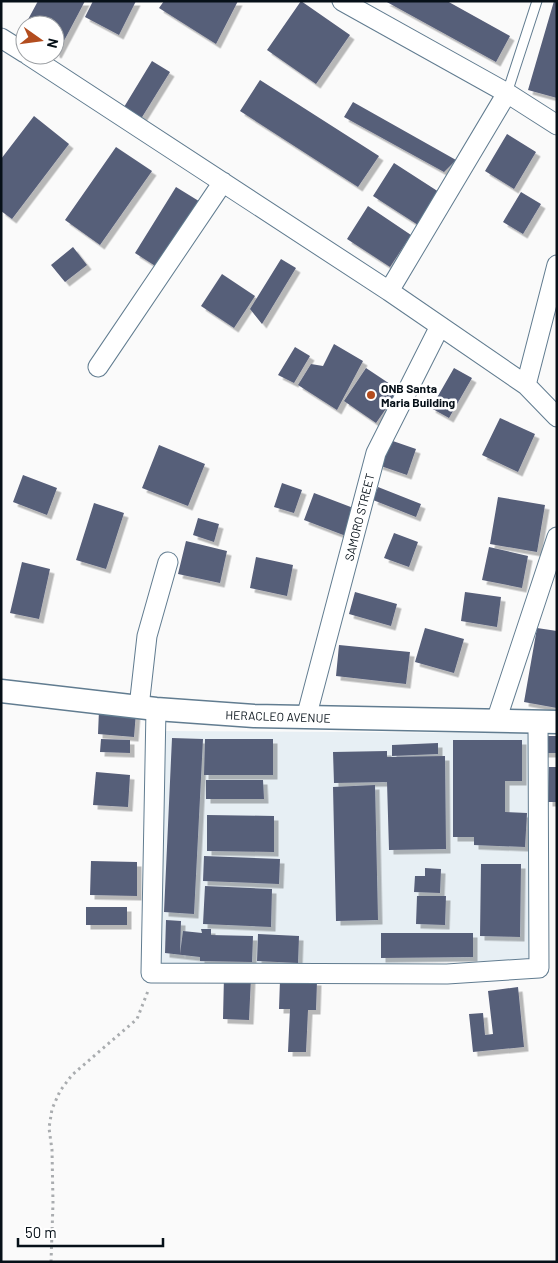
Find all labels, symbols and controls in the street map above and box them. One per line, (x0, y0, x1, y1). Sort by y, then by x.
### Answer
north arrow (15, 15, 65, 65)
text: N (44, 37, 62, 50)
place label: ONB Santa Maria Building (381, 381, 456, 409)
marker: ONB Santa Maria Building (365, 389, 377, 401)
street label: SAMORO STREET (341, 472, 377, 562)
street label: HERACLEO AVENUE (225, 707, 331, 725)
scale bar (18, 1216, 162, 1248)
text: 50 m (25, 1223, 57, 1241)

